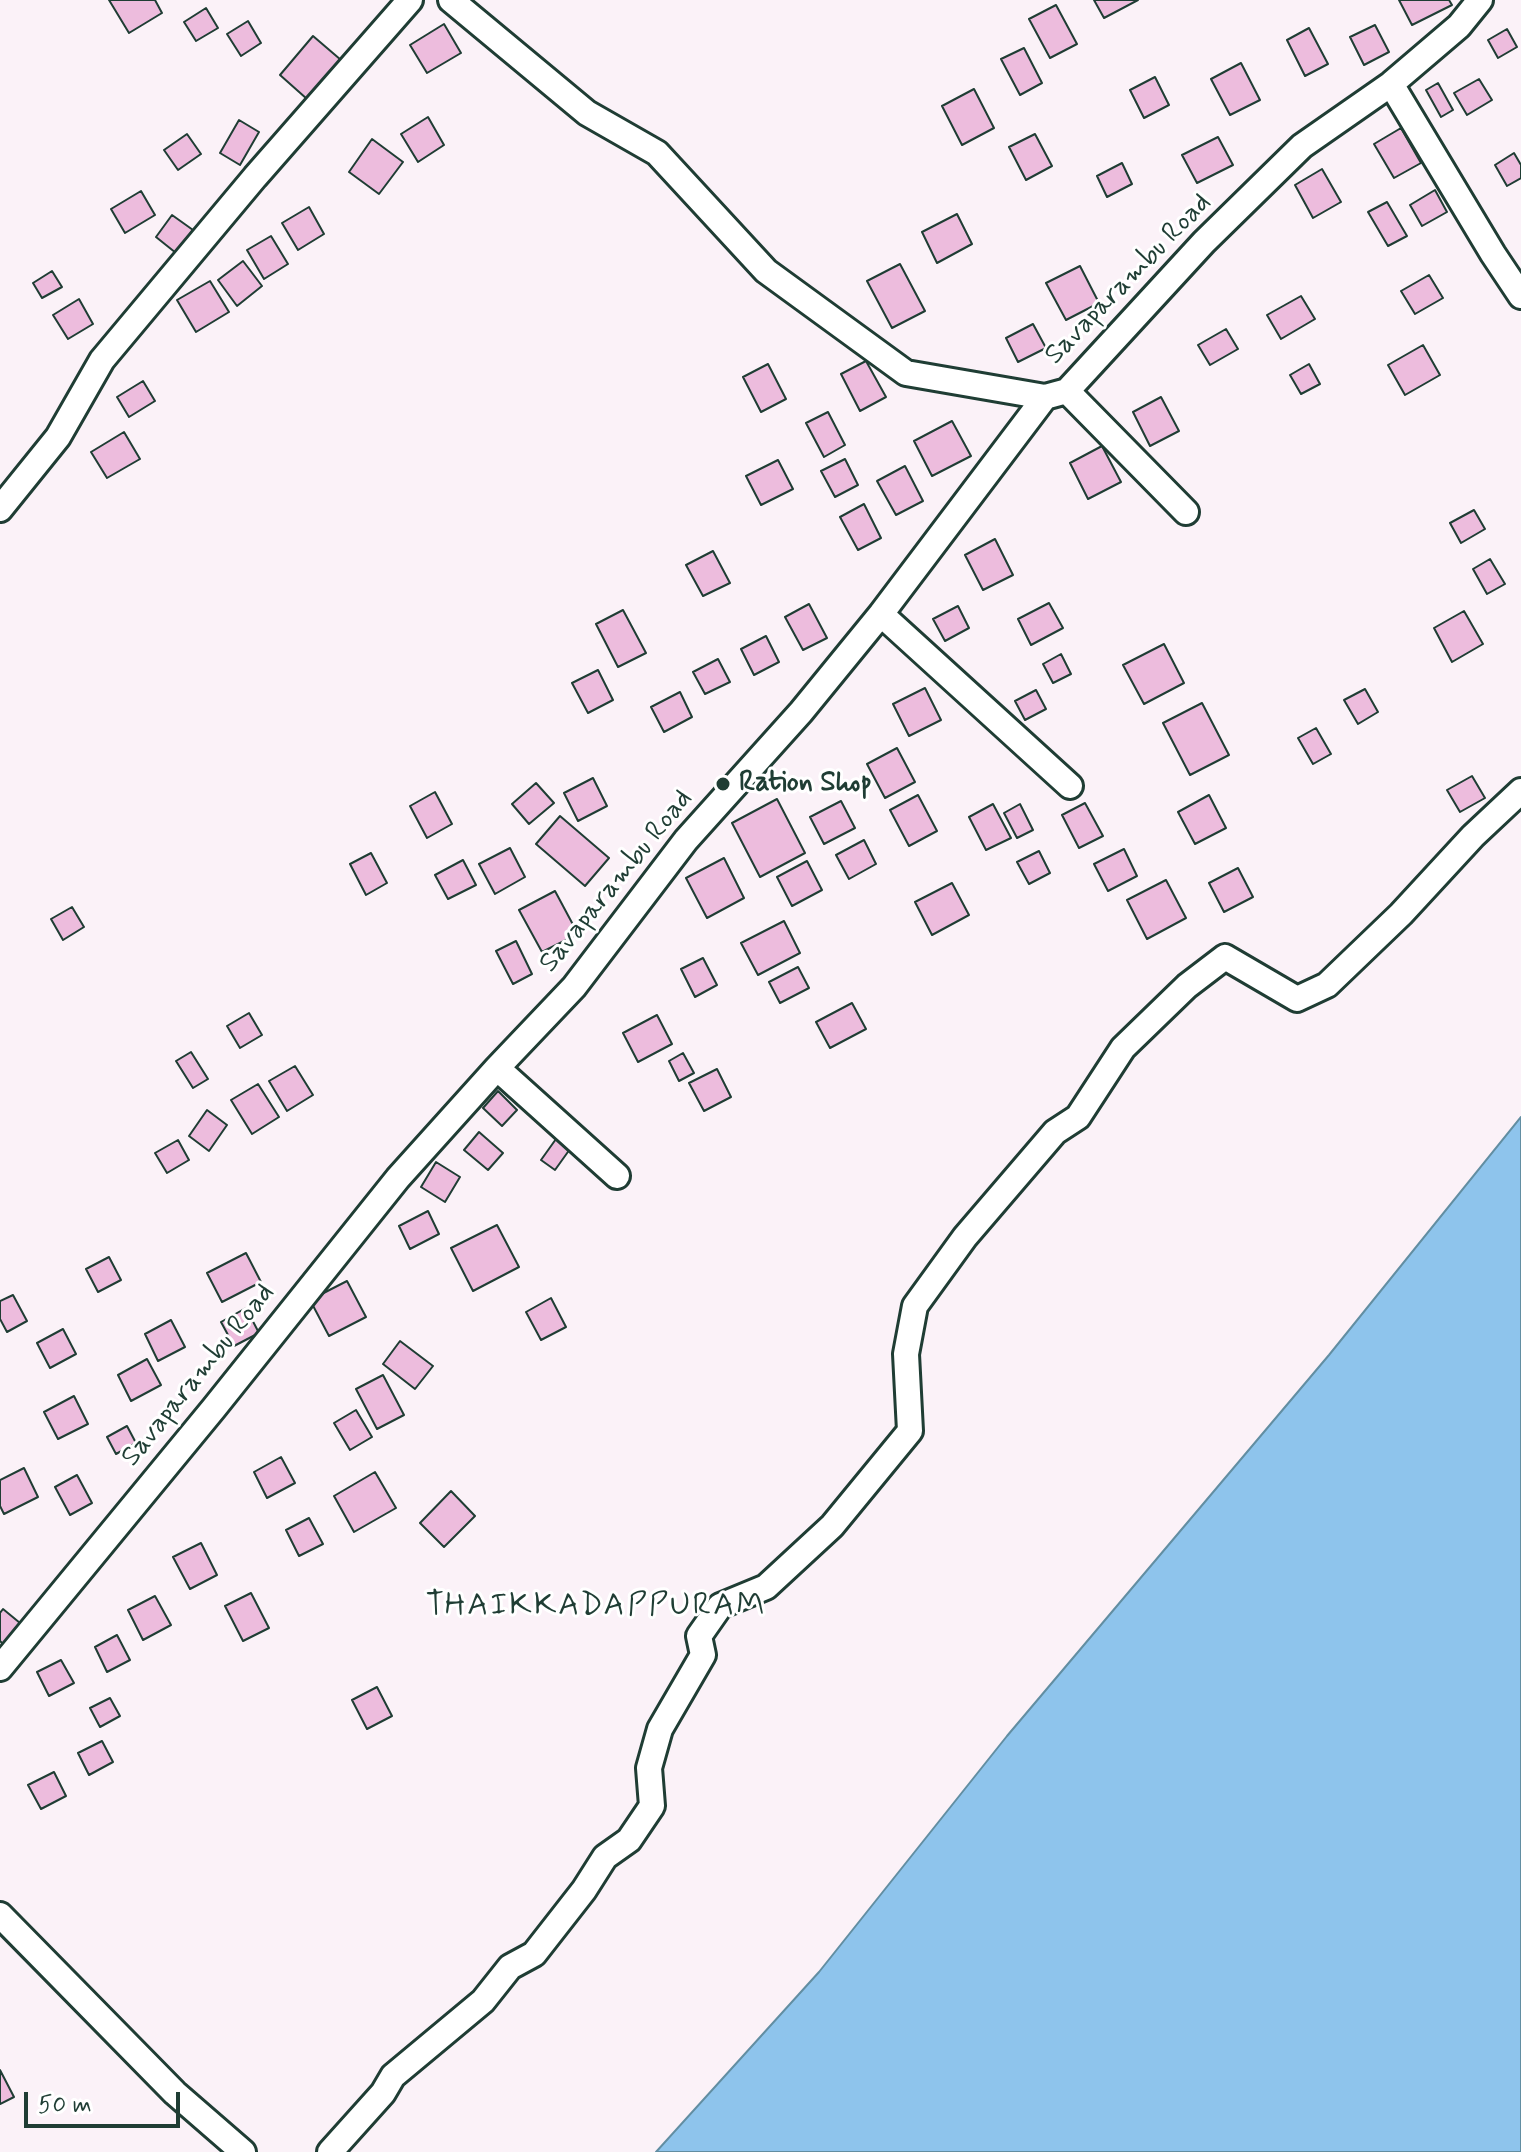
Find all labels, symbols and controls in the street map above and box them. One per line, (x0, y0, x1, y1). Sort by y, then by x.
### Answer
street label: Savaparambu Road (1039, 187, 1219, 373)
place label: Ration Shop (739, 767, 872, 801)
marker: Ration Shop (714, 775, 732, 793)
street label: Savaparambu Road (533, 784, 701, 980)
street label: Savaparambu Road (115, 1278, 283, 1474)
district label: THAIKKADAPPURAM (430, 1588, 762, 1626)
scale bar (28, 2076, 184, 2126)
text: 50 m (38, 2090, 92, 2121)

